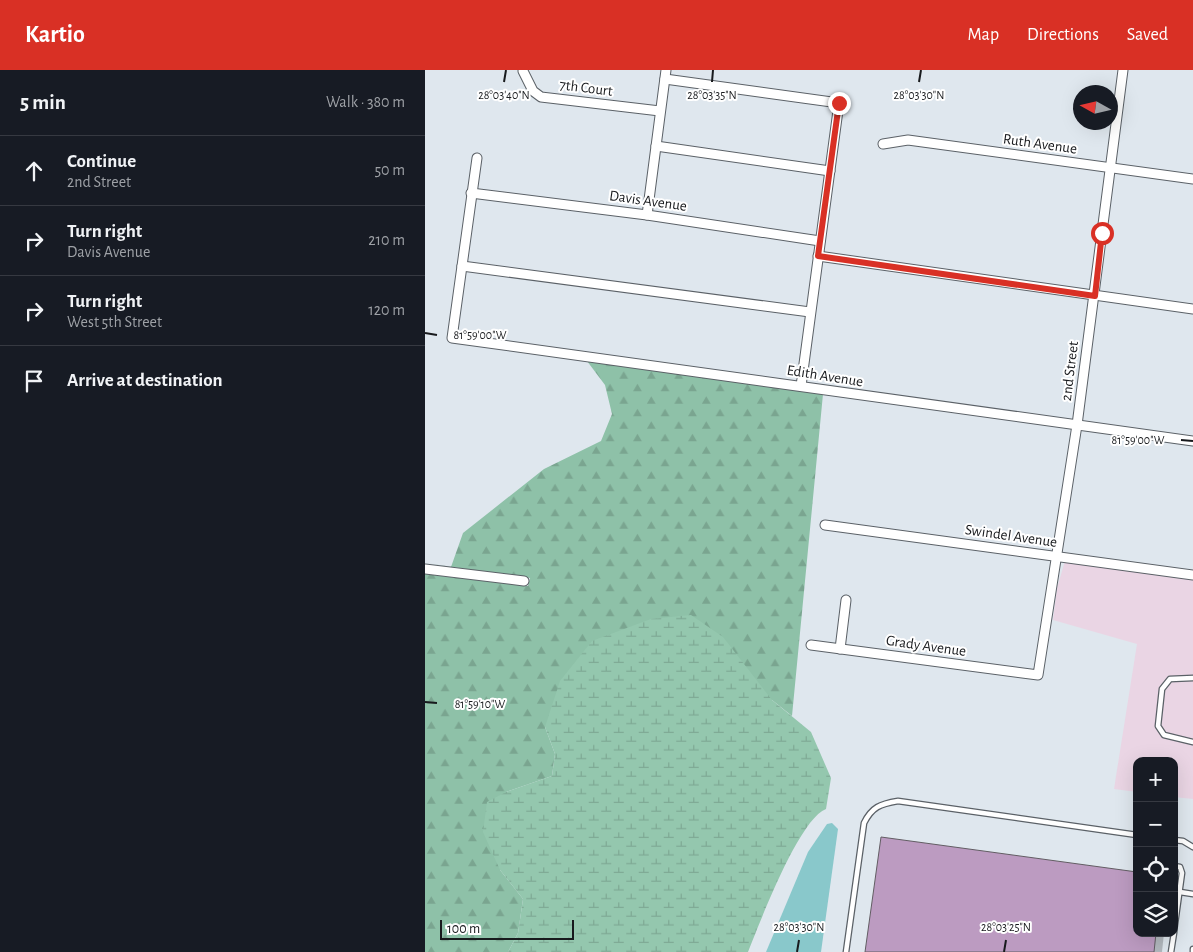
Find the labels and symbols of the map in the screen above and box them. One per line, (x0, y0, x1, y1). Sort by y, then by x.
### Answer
street label: 7th Court (559, 77, 614, 99)
north arrow (1073, 85, 1118, 130)
text: 28°03'40"N (478, 89, 530, 101)
text: 28°03'35"N (687, 89, 737, 101)
text: 28°03'30"N (894, 89, 944, 101)
route end (828, 92, 851, 115)
street label: Ruth Avenue (1002, 131, 1078, 157)
street label: Davis Avenue (608, 188, 688, 214)
route start (1091, 222, 1114, 245)
text: 81°59'00"W (454, 329, 507, 341)
street label: 2nd Street (1059, 340, 1081, 402)
street label: Edith Avenue (786, 363, 864, 389)
text: 81°59'00"W (1112, 434, 1165, 446)
street label: Swindel Avenue (964, 522, 1058, 550)
street label: Grady Avenue (885, 633, 967, 659)
text: 81°59'10"W (455, 698, 506, 710)
scale bar (440, 917, 574, 940)
text: 28°03'30"N (774, 921, 824, 933)
text: 28°03'25"N (981, 921, 1031, 933)

